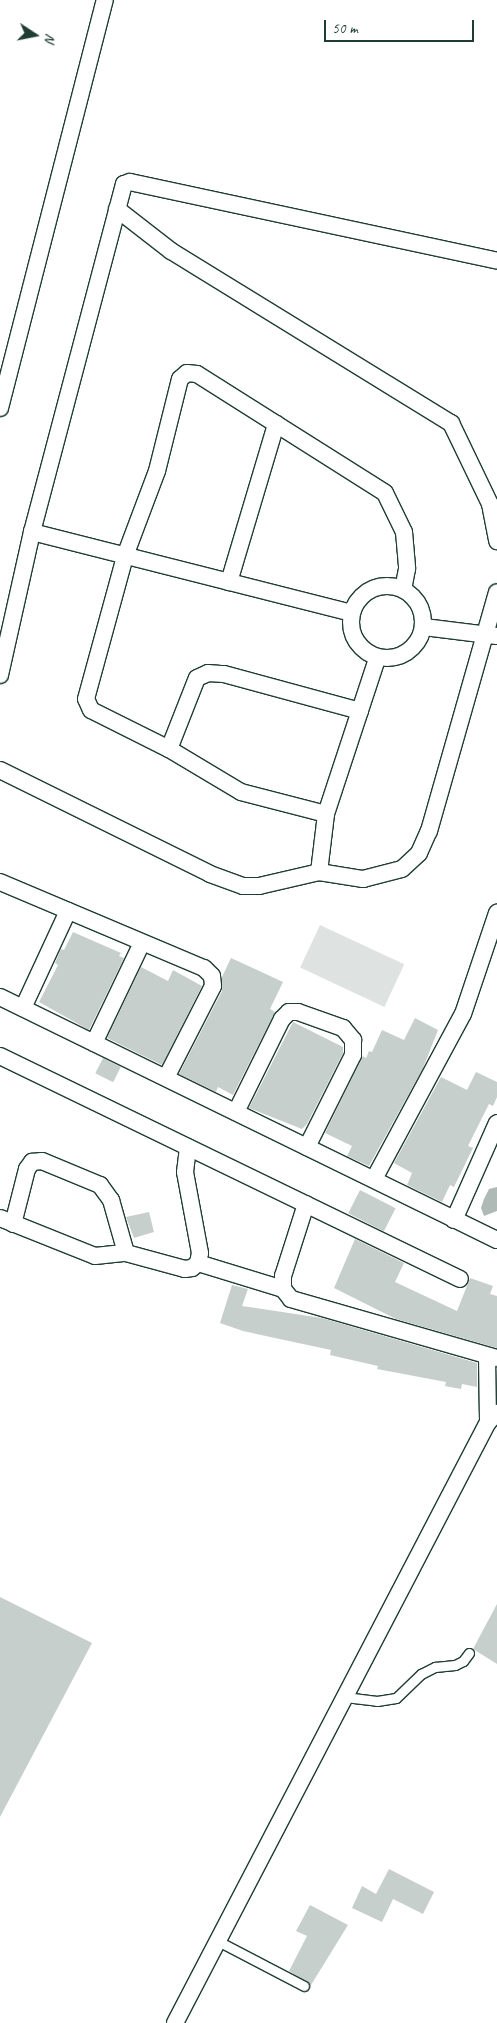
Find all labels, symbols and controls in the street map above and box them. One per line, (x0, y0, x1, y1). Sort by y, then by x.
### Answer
north arrow (10, 10, 60, 60)
scale bar (327, 10, 477, 42)
text: 50 m (332, 19, 358, 38)
text: N (41, 32, 59, 44)

